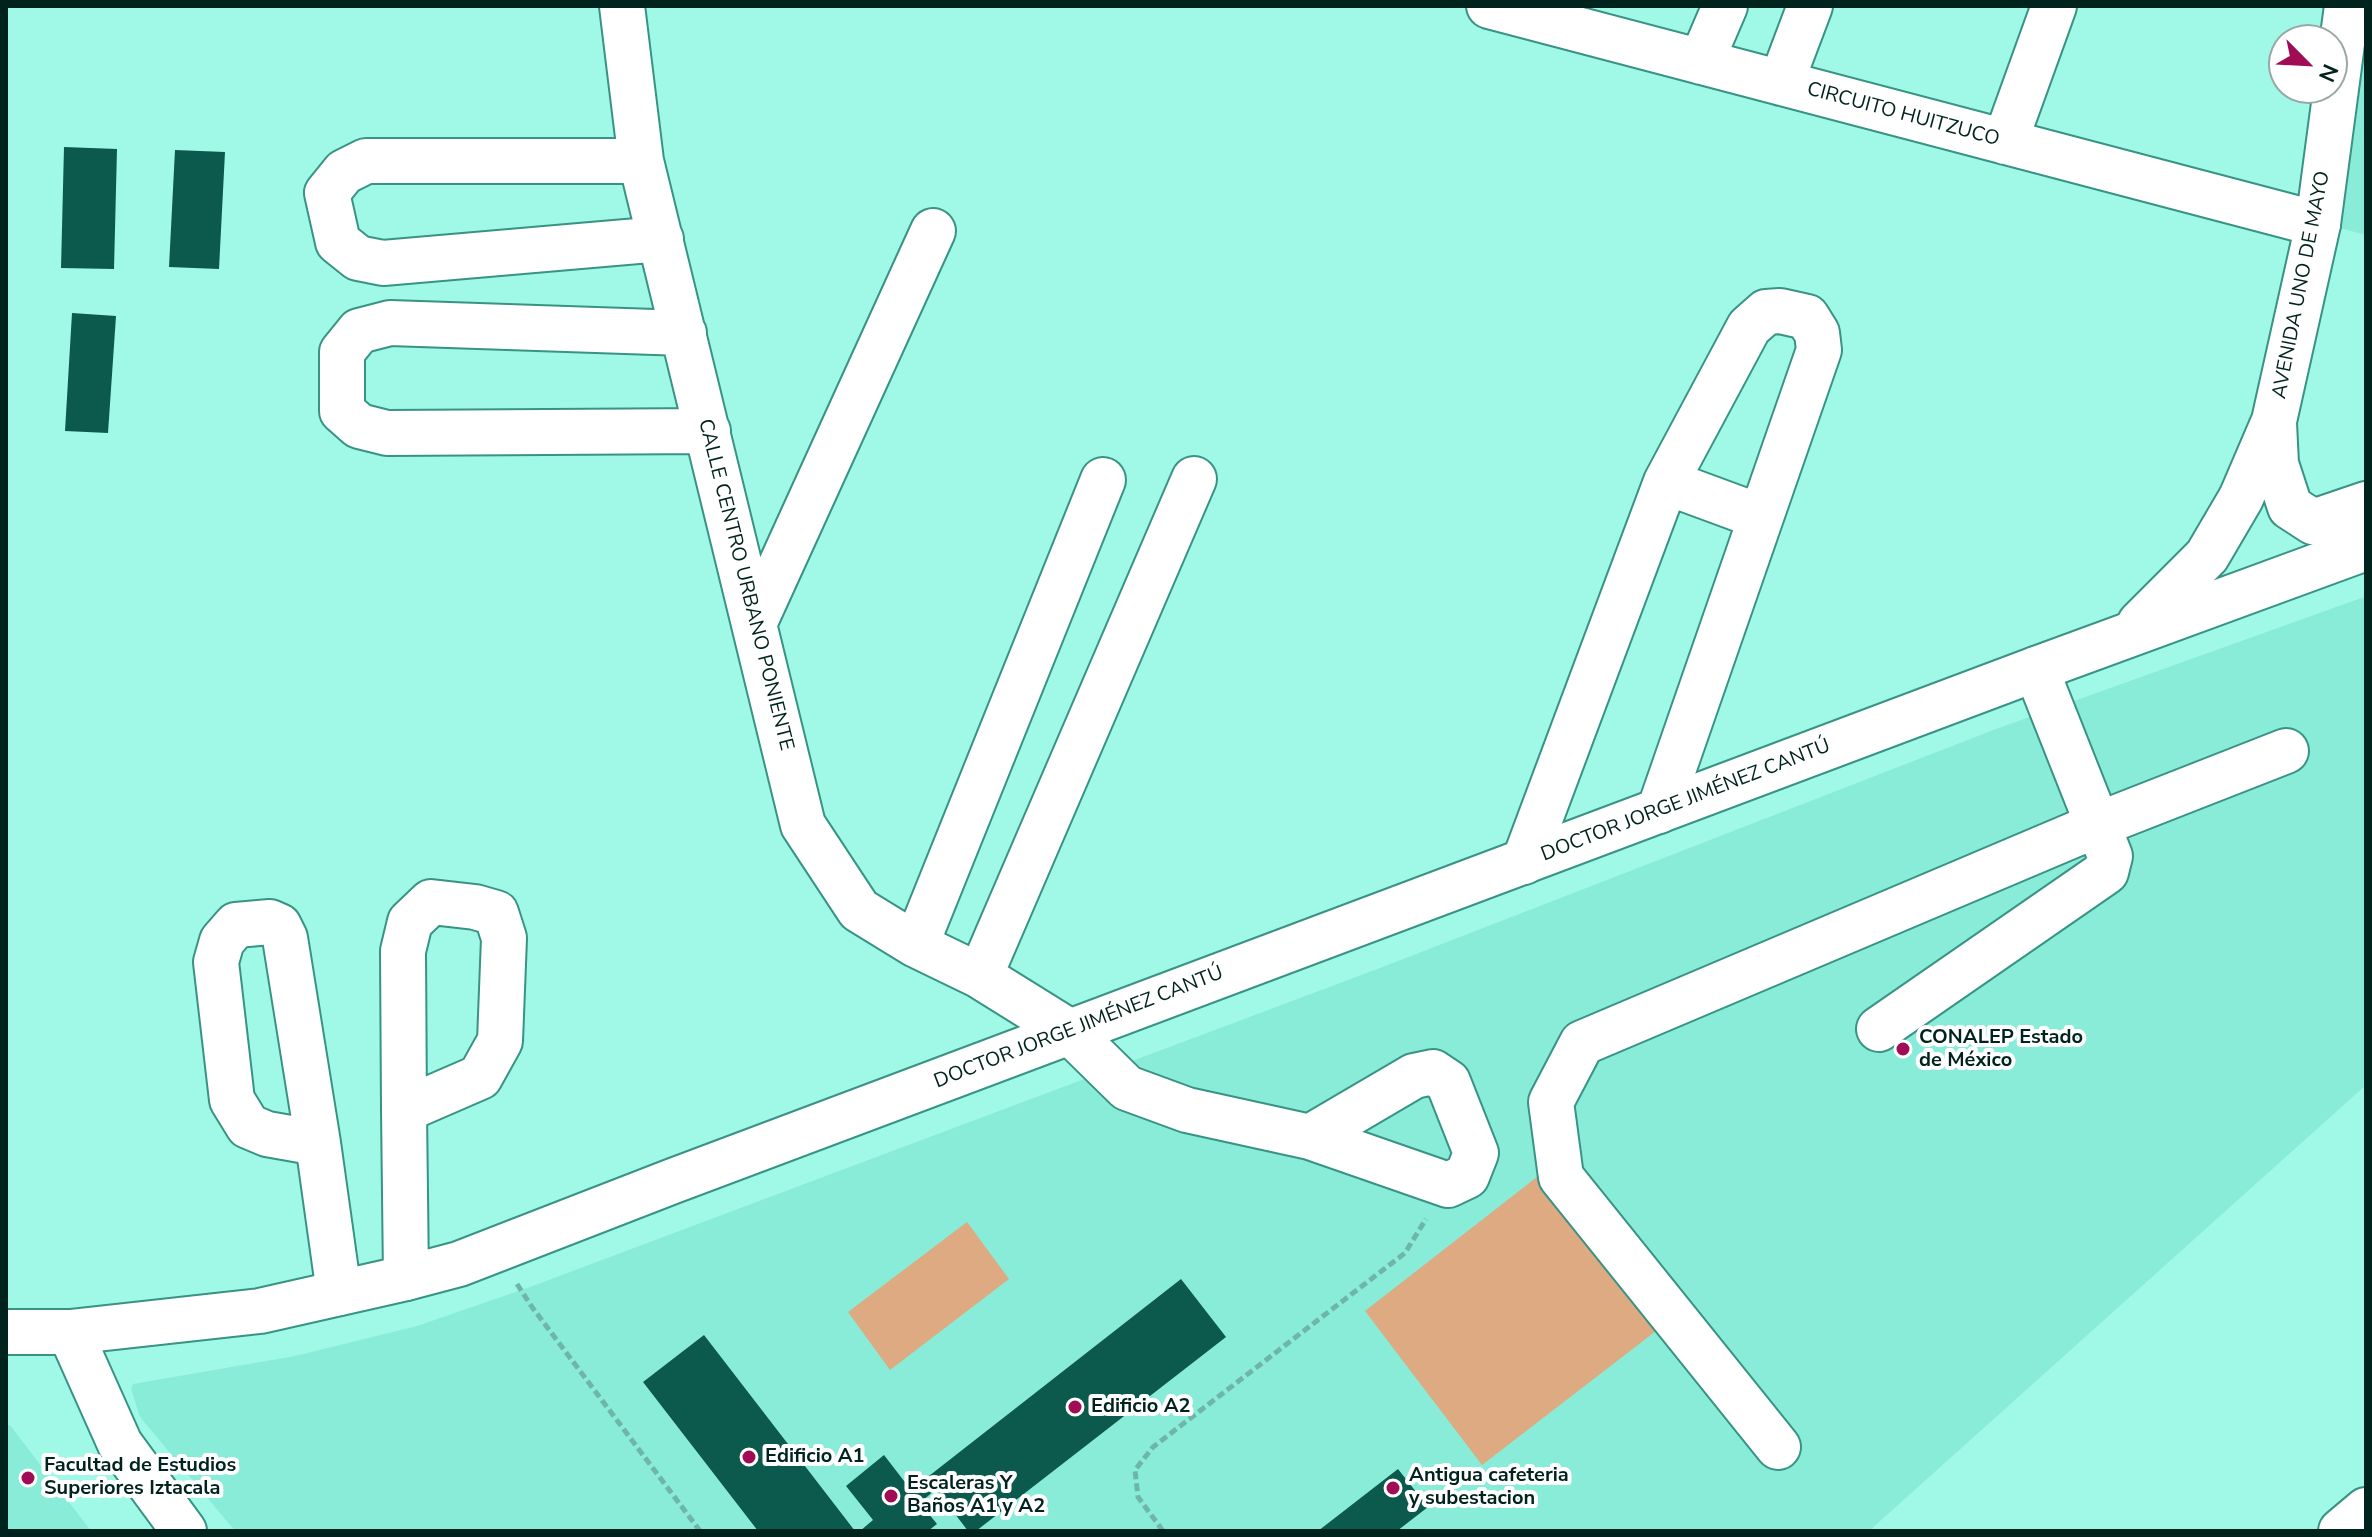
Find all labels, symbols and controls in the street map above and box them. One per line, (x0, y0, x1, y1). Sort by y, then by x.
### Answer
north arrow (2268, 24, 2348, 104)
text: N (2311, 59, 2345, 87)
street label: CIRCUITO HUITZUCO (1804, 78, 2002, 152)
street label: AVENIDA UNO DE MAYO (2268, 169, 2336, 401)
street label: CALLE CENTRO URBANO PONIENTE (692, 417, 798, 753)
street label: DOCTOR JORGE JIMÉNEZ CANTÚ (1538, 735, 1834, 867)
street label: DOCTOR JORGE JIMÉNEZ CANTÚ (931, 962, 1227, 1094)
place label: CONALEP Estado de México (1919, 1026, 2083, 1073)
marker: CONALEP Estado de México (1894, 1040, 1912, 1058)
place label: Edificio A2 (1091, 1395, 1191, 1419)
marker: Edificio A2 (1066, 1398, 1084, 1416)
place label: Edificio A1 (765, 1445, 865, 1469)
marker: Edificio A1 (740, 1448, 758, 1466)
place label: Facultad de Estudios Superiores Iztacala (44, 1454, 236, 1501)
place label: Antigua cafeteria y subestacion (1409, 1464, 1569, 1511)
marker: Facultad de Estudios Superiores Iztacala (19, 1469, 37, 1487)
place label: Escaleras Y Baños A1 y A2 (907, 1472, 1045, 1519)
marker: Antigua cafeteria y subestacion (1384, 1479, 1402, 1497)
marker: Escaleras Y Baños A1 y A2 (882, 1487, 900, 1505)

